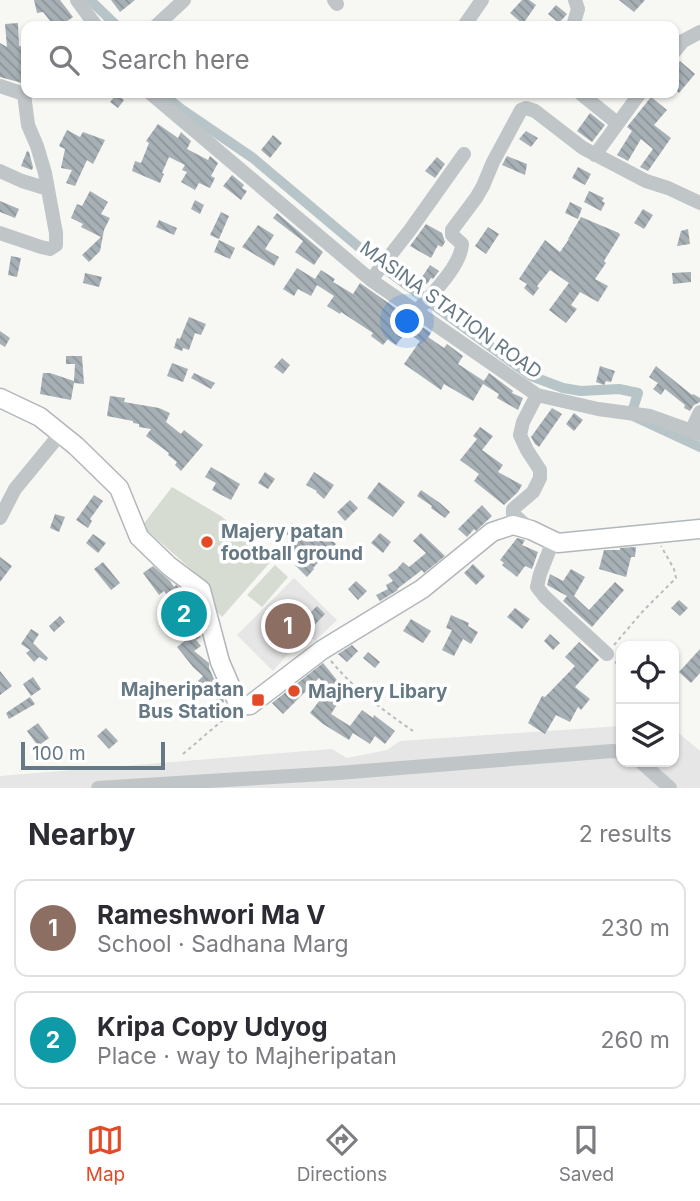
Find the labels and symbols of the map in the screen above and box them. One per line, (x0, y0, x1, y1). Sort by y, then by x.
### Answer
street label: MASINA STATION ROAD (356, 236, 546, 384)
your location (390, 304, 424, 338)
place label: Majery patan football ground (221, 520, 363, 565)
marker: Majery patan football ground (199, 534, 215, 550)
pin: 2 (161, 588, 207, 640)
pin: 1 (265, 600, 311, 652)
place label: Majheripatan Bus Station (121, 678, 244, 723)
place label: Majhery Libary (308, 680, 448, 703)
marker: Majhery Libary (286, 683, 302, 699)
marker: Majheripatan Bus Station (250, 692, 266, 708)
scale bar (21, 739, 164, 771)

